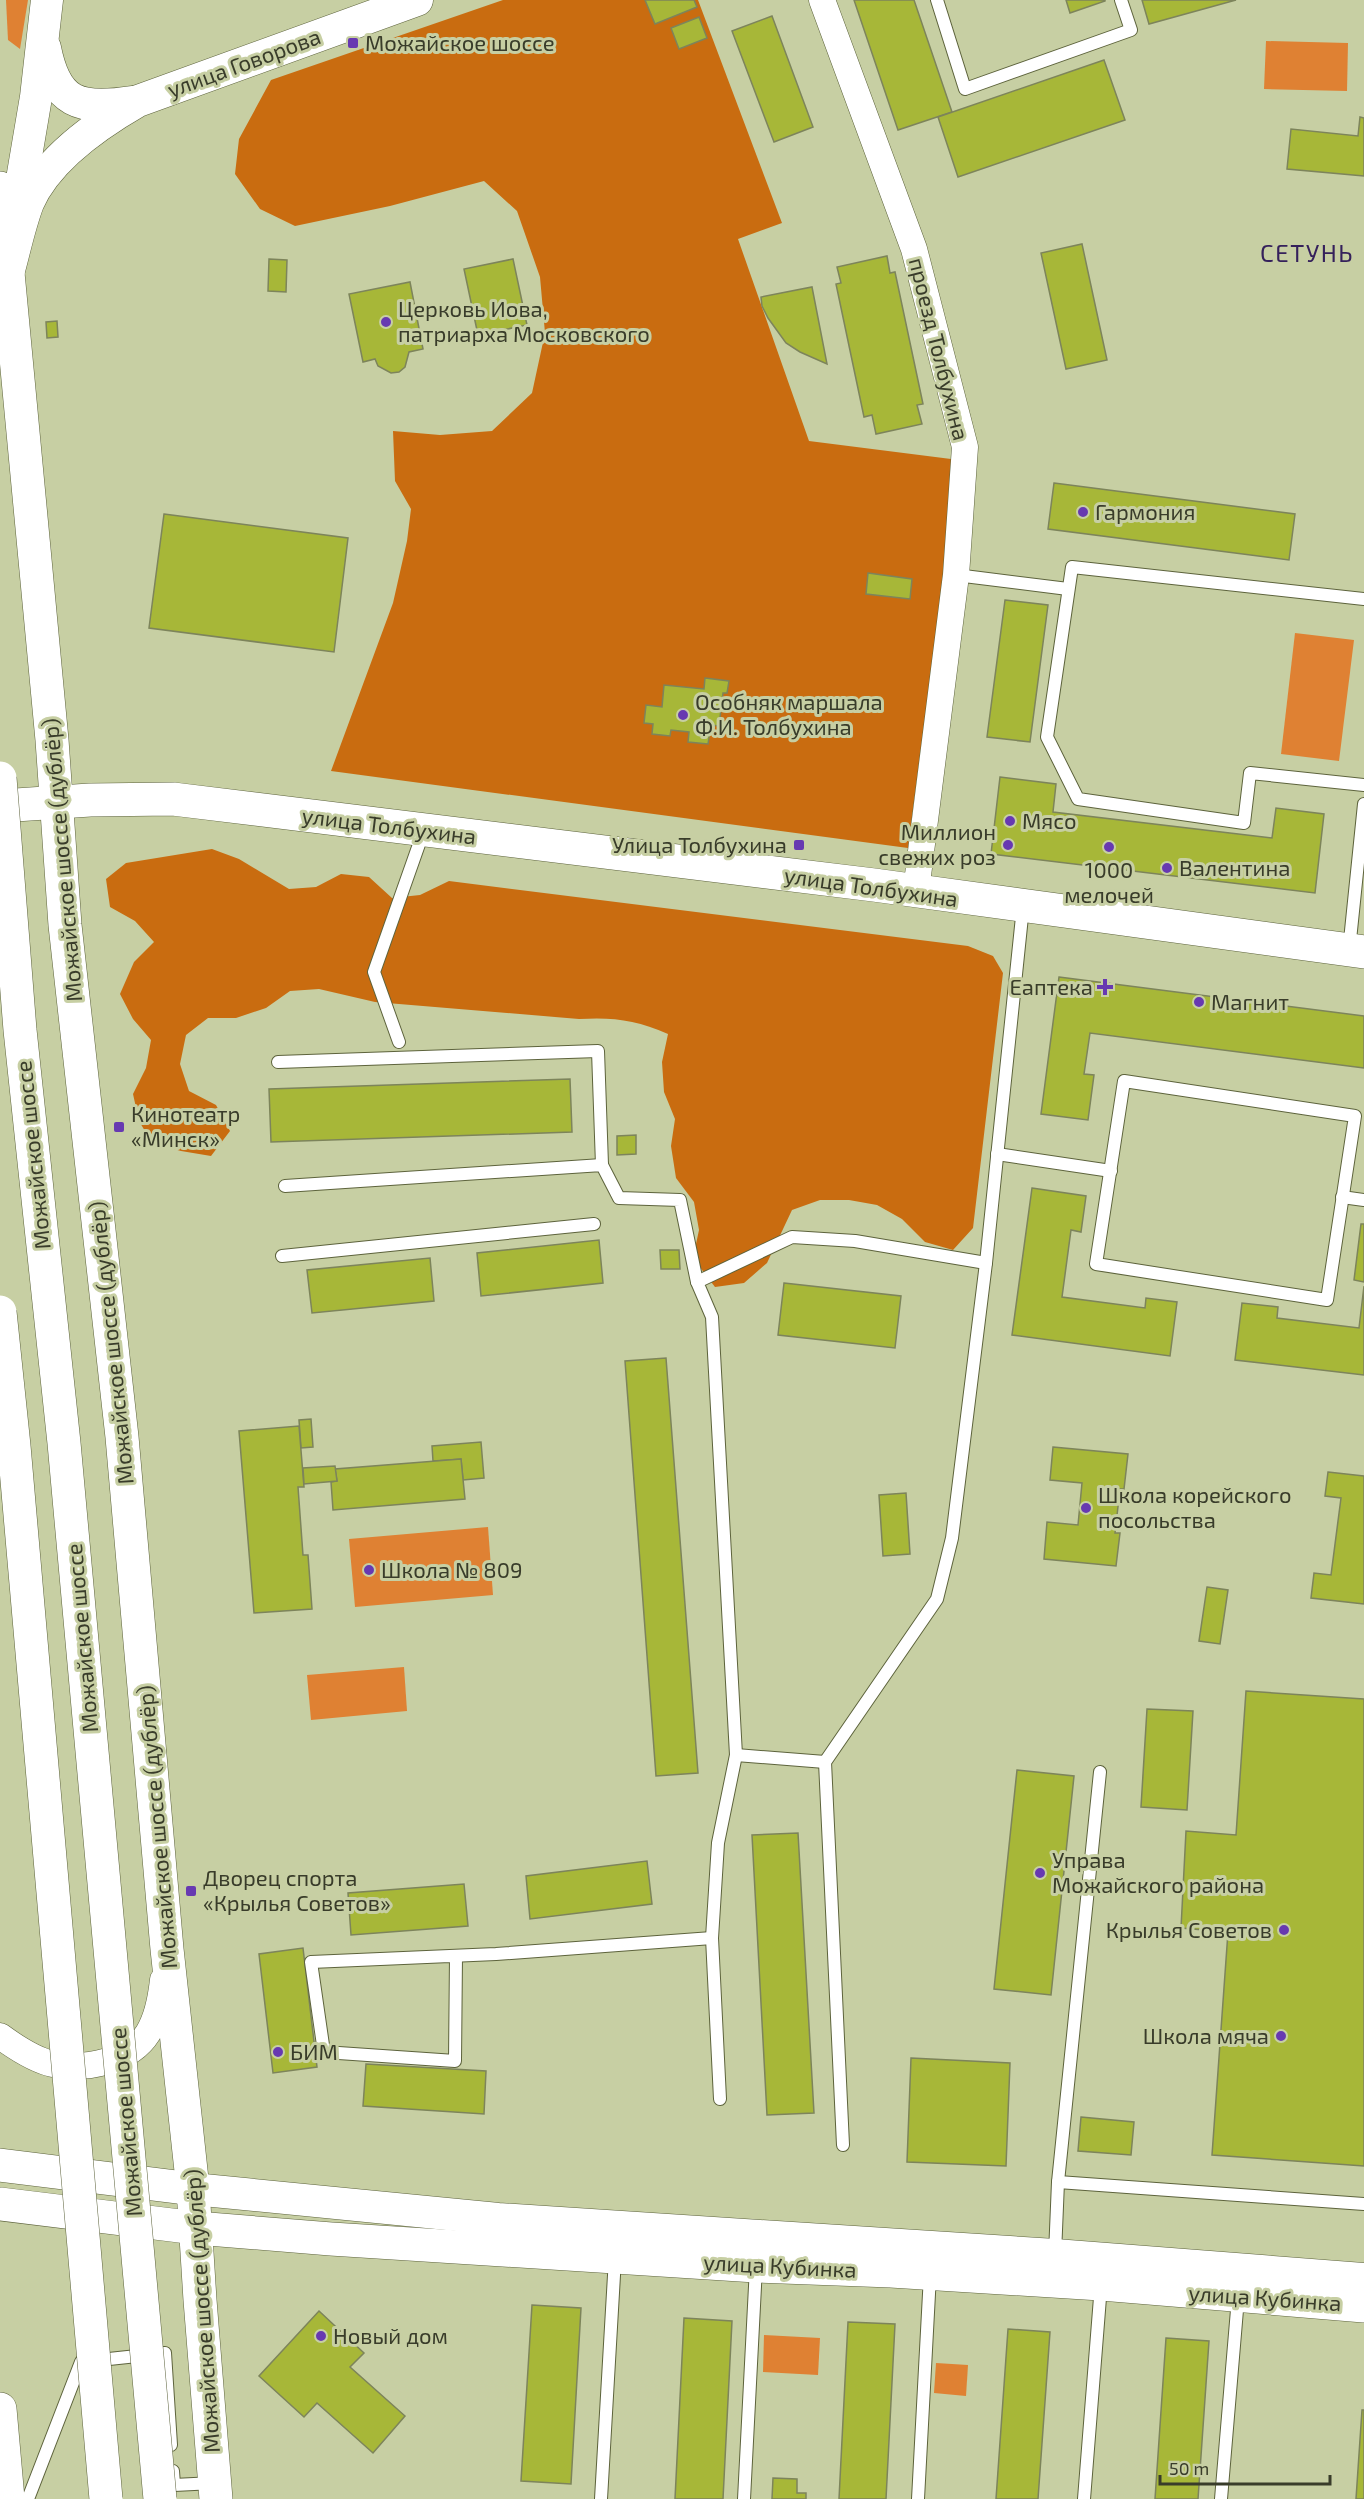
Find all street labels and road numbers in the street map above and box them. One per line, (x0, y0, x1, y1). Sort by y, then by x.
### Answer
street label: улица Говорова (163, 22, 324, 103)
street label: проезд Толбухина (904, 255, 975, 443)
street label: Можайское шоссе (дублёр) (36, 717, 87, 1003)
street label: улица Толбухина (300, 801, 478, 850)
street label: улица Толбухина (782, 861, 960, 912)
street label: Можайское шоссе (9, 1059, 55, 1251)
street label: Можайское шоссе (дублёр) (82, 1200, 139, 1486)
street label: Можайское шоссе (60, 1543, 102, 1734)
street label: Можайское шоссе (дублёр) (131, 1684, 182, 1970)
street label: Можайское шоссе (104, 2027, 146, 2218)
street label: Можайское шоссе (дублёр) (178, 2168, 225, 2454)
street label: улица Кубинка (703, 2248, 857, 2283)
street label: улица Кубинка (1188, 2279, 1342, 2316)

